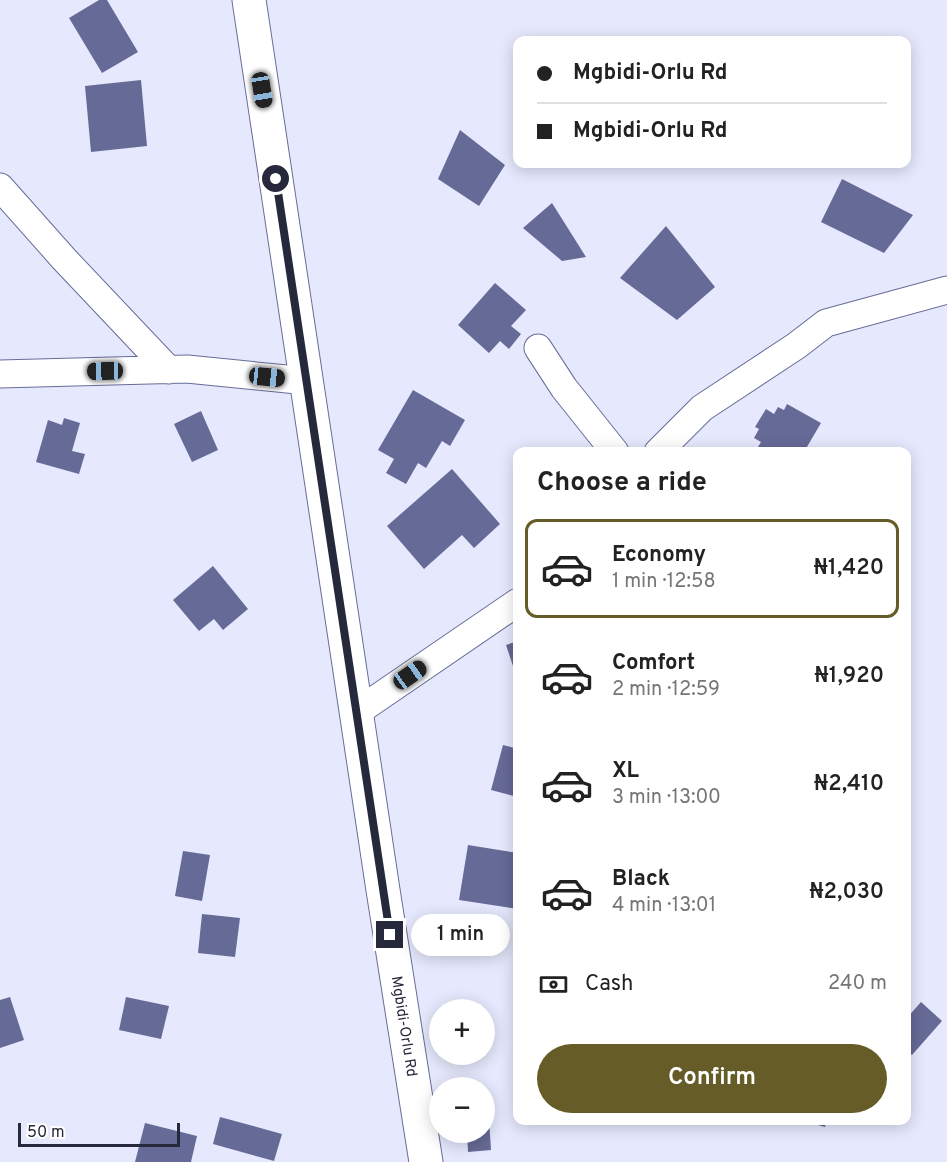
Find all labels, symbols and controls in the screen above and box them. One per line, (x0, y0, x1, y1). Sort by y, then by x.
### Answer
text: Mgbidi-Orlu Rd (573, 60, 728, 87)
car (250, 71, 274, 109)
text: Mgbidi-Orlu Rd (573, 118, 728, 145)
route start (262, 165, 289, 192)
car (87, 362, 123, 380)
car (248, 366, 286, 388)
text: Choose a ride (537, 466, 707, 500)
icon: car (540, 542, 594, 596)
text: Economy (612, 542, 706, 569)
text: ₦1,420 (814, 555, 884, 582)
text: 1 min · 12:58 (612, 569, 716, 595)
icon: car (540, 650, 594, 704)
text: Comfort (612, 650, 695, 677)
car (390, 657, 430, 693)
text: ₦1,920 (814, 663, 884, 690)
text: 2 min · 12:59 (612, 677, 720, 703)
icon: car (540, 758, 594, 812)
text: XL (612, 758, 639, 785)
text: ₦2,410 (814, 771, 884, 798)
text: 3 min · 13:00 (612, 785, 721, 811)
icon: car (540, 866, 594, 920)
text: Black (612, 866, 670, 893)
text: ₦2,030 (809, 879, 884, 906)
text: 4 min · 13:01 (612, 893, 716, 919)
callout: 1 min (411, 914, 510, 956)
route end (376, 921, 403, 948)
text: 1 min (437, 922, 484, 948)
icon: cash (537, 968, 570, 1001)
text: Cash (585, 971, 634, 998)
text: 240 m (828, 971, 887, 997)
street label: Mgbidi-Orlu Rd (386, 975, 420, 1078)
map controls (429, 999, 495, 1143)
button: + (429, 999, 495, 1065)
button: Confirm (537, 1044, 887, 1113)
button: − (429, 1077, 495, 1143)
scale bar (18, 1120, 180, 1148)
text: 50 m (27, 1123, 65, 1143)

